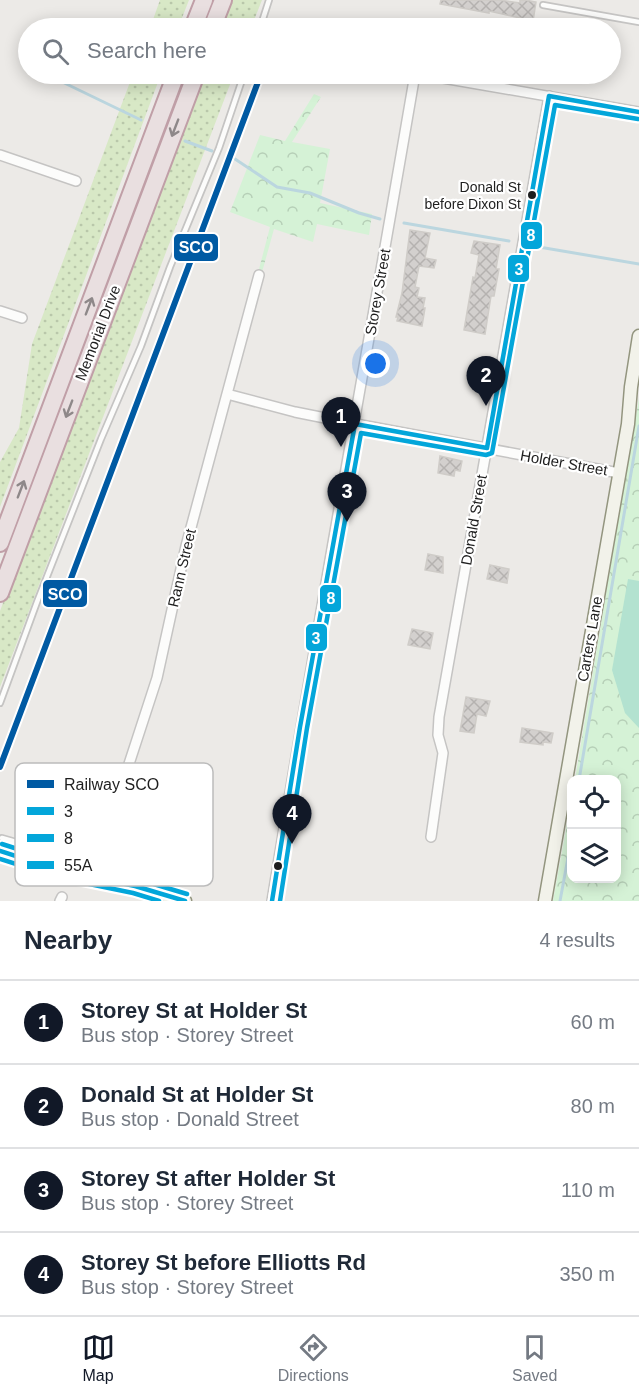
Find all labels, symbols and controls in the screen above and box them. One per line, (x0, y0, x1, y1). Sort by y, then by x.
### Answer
search box (18, 18, 621, 84)
icon: search (39, 35, 72, 68)
text: Search here (87, 38, 207, 63)
one-way arrow (169, 118, 180, 137)
place label: Donald St before Dixon St (425, 179, 521, 212)
marker: Donald St before Dixon St (526, 189, 538, 201)
line badge: 8 (520, 221, 543, 250)
text: 8 (527, 227, 536, 244)
line badge: SCO (173, 233, 219, 262)
text: SCO (179, 239, 213, 256)
street label: Storey Street (362, 247, 394, 336)
line badge: 3 (507, 254, 530, 283)
text: 3 (515, 261, 524, 278)
street label: Memorial Drive (72, 283, 124, 383)
one-way arrow (84, 297, 95, 316)
your location (361, 349, 390, 378)
pin: 2 (466, 356, 506, 406)
pin: 1 (322, 398, 360, 447)
one-way arrow (63, 399, 74, 418)
street label: Holder Street (519, 446, 610, 479)
pin: 3 (328, 472, 366, 522)
street label: Donald Street (457, 472, 490, 567)
one-way arrow (16, 480, 27, 498)
street label: Rann Street (164, 526, 199, 609)
line badge: SCO (42, 579, 88, 608)
line badge: 8 (319, 584, 342, 613)
text: SCO (48, 586, 82, 603)
text: 8 (327, 590, 336, 607)
street label: Carters Lane (574, 595, 605, 683)
line badge: 3 (305, 623, 328, 652)
text: 3 (312, 630, 321, 647)
legend (15, 763, 213, 886)
map controls (567, 775, 621, 883)
button: locate (567, 775, 621, 829)
text: Railway SCO (64, 776, 159, 793)
pin: 4 (272, 794, 312, 844)
text: 3 (64, 803, 73, 820)
button: layers (567, 829, 621, 883)
text: 8 (64, 830, 73, 847)
text: 55A (64, 857, 93, 874)
unlabelled marker (272, 860, 284, 872)
text: Nearby (24, 925, 112, 955)
text: 4 results (539, 929, 615, 951)
text: Storey St at Holder St (81, 998, 307, 1023)
text: 1 (38, 1011, 49, 1033)
text: 60 m (571, 1011, 615, 1033)
text: Bus stop · Storey Street (81, 1024, 293, 1046)
text: Donald St at Holder St (81, 1082, 313, 1107)
text: 2 (38, 1095, 49, 1117)
text: 80 m (571, 1095, 615, 1117)
text: Bus stop · Donald Street (81, 1108, 299, 1130)
text: Storey St after Holder St (81, 1166, 335, 1191)
text: 3 (38, 1179, 49, 1201)
text: 110 m (561, 1179, 615, 1201)
text: Bus stop · Storey Street (81, 1192, 293, 1214)
text: Storey St before Elliotts Rd (81, 1250, 366, 1275)
text: 4 (38, 1263, 49, 1285)
text: 350 m (559, 1263, 615, 1285)
text: Bus stop · Storey Street (81, 1276, 293, 1298)
tab: Map (82, 1331, 115, 1385)
tab: Directions (278, 1331, 349, 1385)
tab: Saved (512, 1331, 557, 1385)

